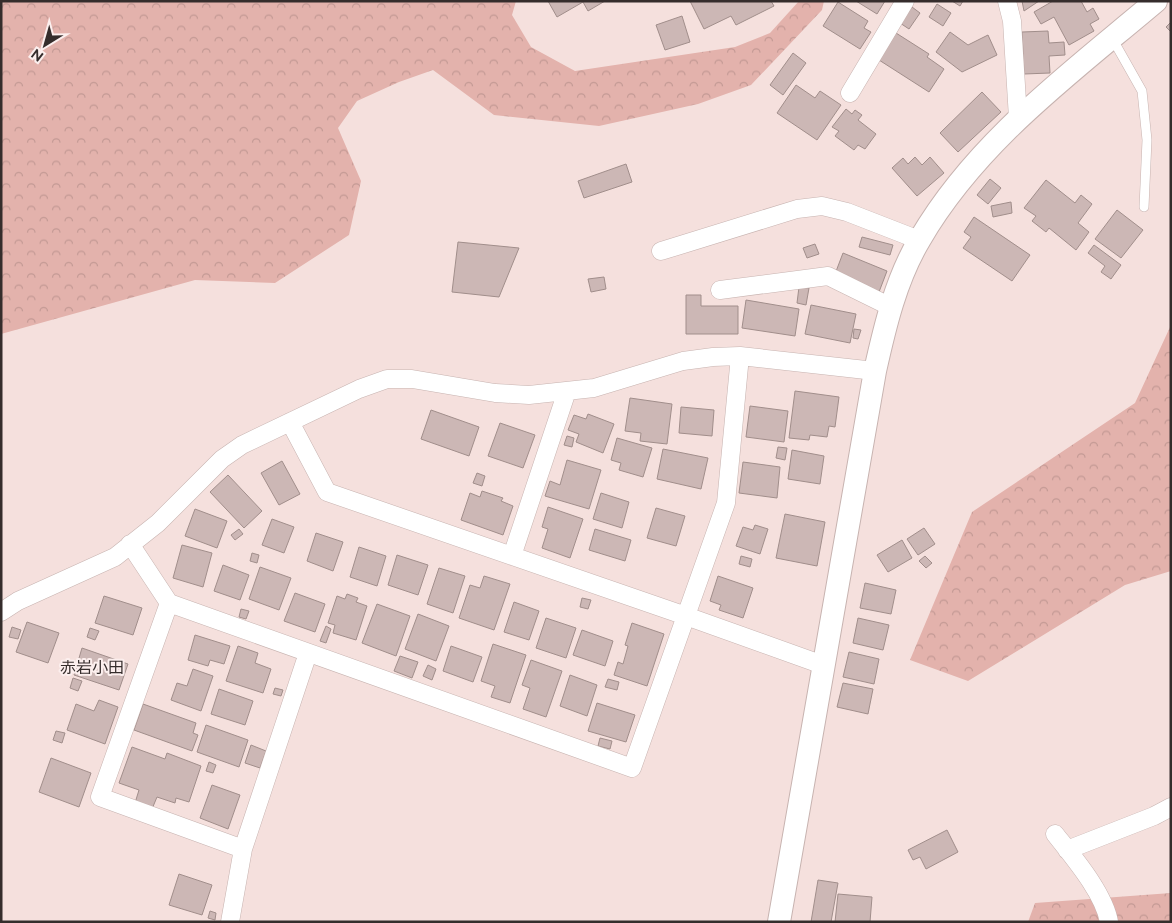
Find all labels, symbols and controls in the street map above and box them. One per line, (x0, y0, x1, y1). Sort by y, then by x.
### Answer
north arrow (20, 20, 70, 70)
text: N (28, 46, 46, 65)
district label: 赤岩小田 (60, 658, 124, 677)

